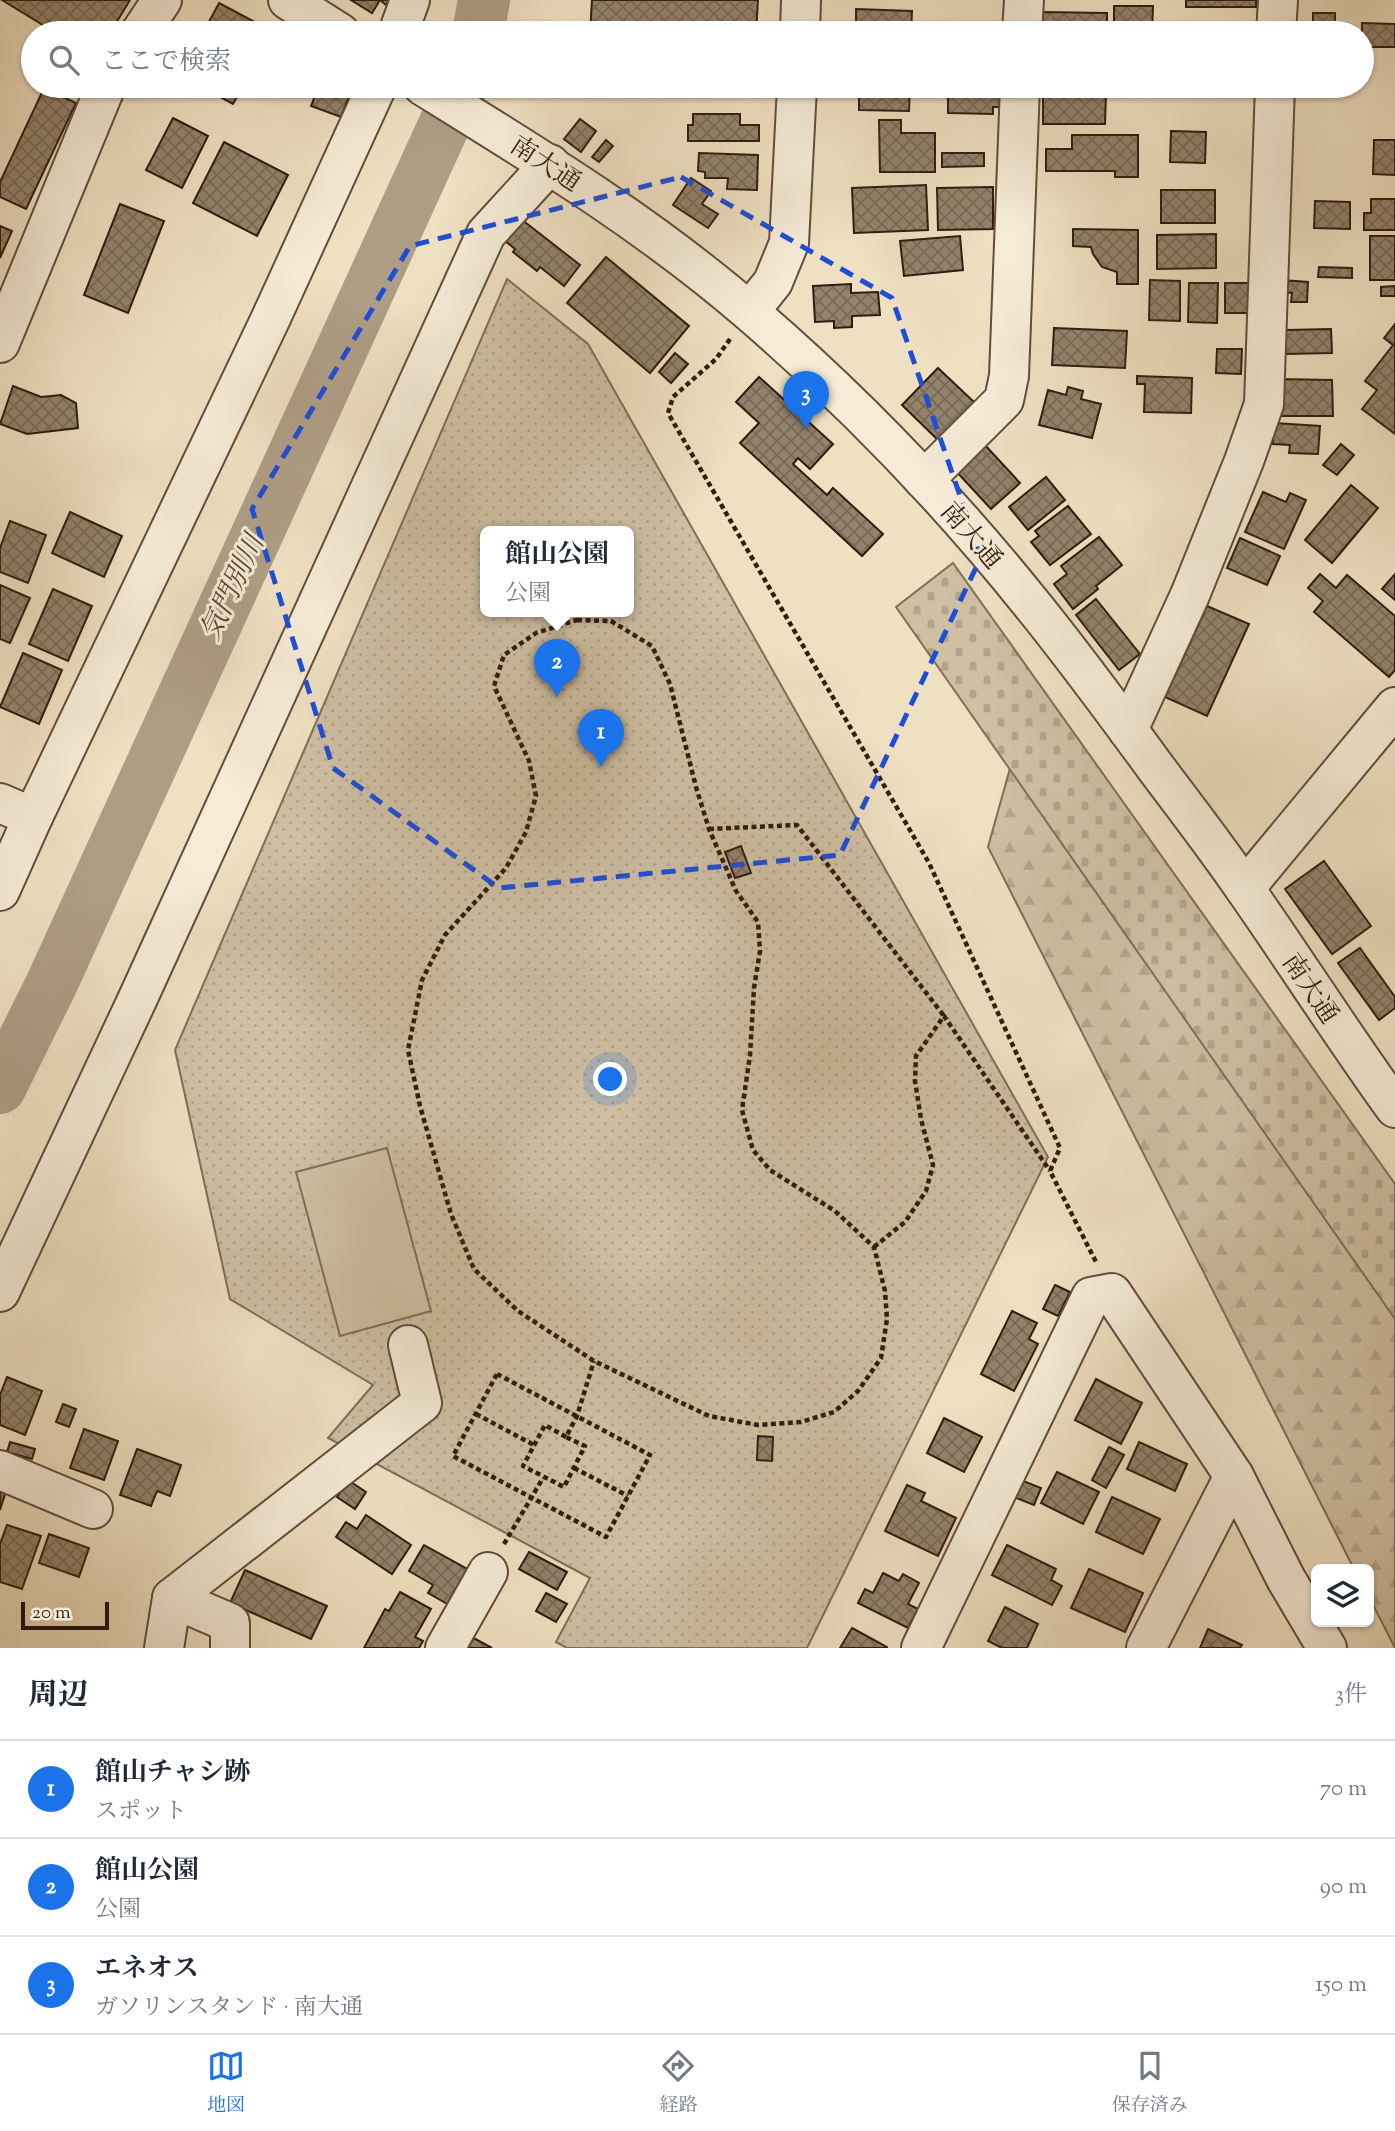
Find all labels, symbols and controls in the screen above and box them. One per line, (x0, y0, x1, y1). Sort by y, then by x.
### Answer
search box (21, 21, 1374, 98)
icon: search (45, 41, 83, 79)
text: ここで検索 (101, 44, 231, 81)
street label: 南大通 (502, 128, 587, 202)
pin: 3 (783, 371, 829, 429)
street label: 南大通 (931, 495, 1010, 578)
water label: 気門別川 (192, 526, 277, 647)
popup (480, 526, 634, 617)
text: 館山公園 (505, 537, 609, 574)
text: 公園 (505, 578, 551, 611)
pin: 2 (534, 639, 580, 697)
pin: 1 (578, 709, 624, 767)
street label: 南大通 (1272, 947, 1346, 1032)
your location (593, 1062, 627, 1096)
map controls (1311, 1564, 1374, 1627)
button: layers (1311, 1564, 1374, 1627)
scale bar (21, 1599, 108, 1631)
text: 20 m (32, 1600, 71, 1627)
text: 周辺 (28, 1675, 88, 1718)
text: 3件 (1335, 1679, 1367, 1712)
text: 館山チャシ跡 (95, 1755, 250, 1792)
text: 1 (47, 1773, 55, 1806)
text: 70 m (1320, 1773, 1367, 1806)
text: スポット (95, 1796, 187, 1829)
text: 館山公園 (95, 1853, 199, 1890)
text: 2 (46, 1871, 56, 1904)
text: 90 m (1320, 1871, 1367, 1904)
text: 公園 (95, 1894, 141, 1927)
text: エネオス (95, 1951, 199, 1988)
text: 3 (46, 1969, 56, 2002)
text: 150 m (1315, 1969, 1367, 2002)
text: ガソリンスタンド · 南大通 (95, 1992, 363, 2025)
tab: 地図 (207, 2047, 245, 2120)
tab: 経路 (659, 2047, 698, 2120)
tab: 保存済み (1112, 2047, 1188, 2120)

